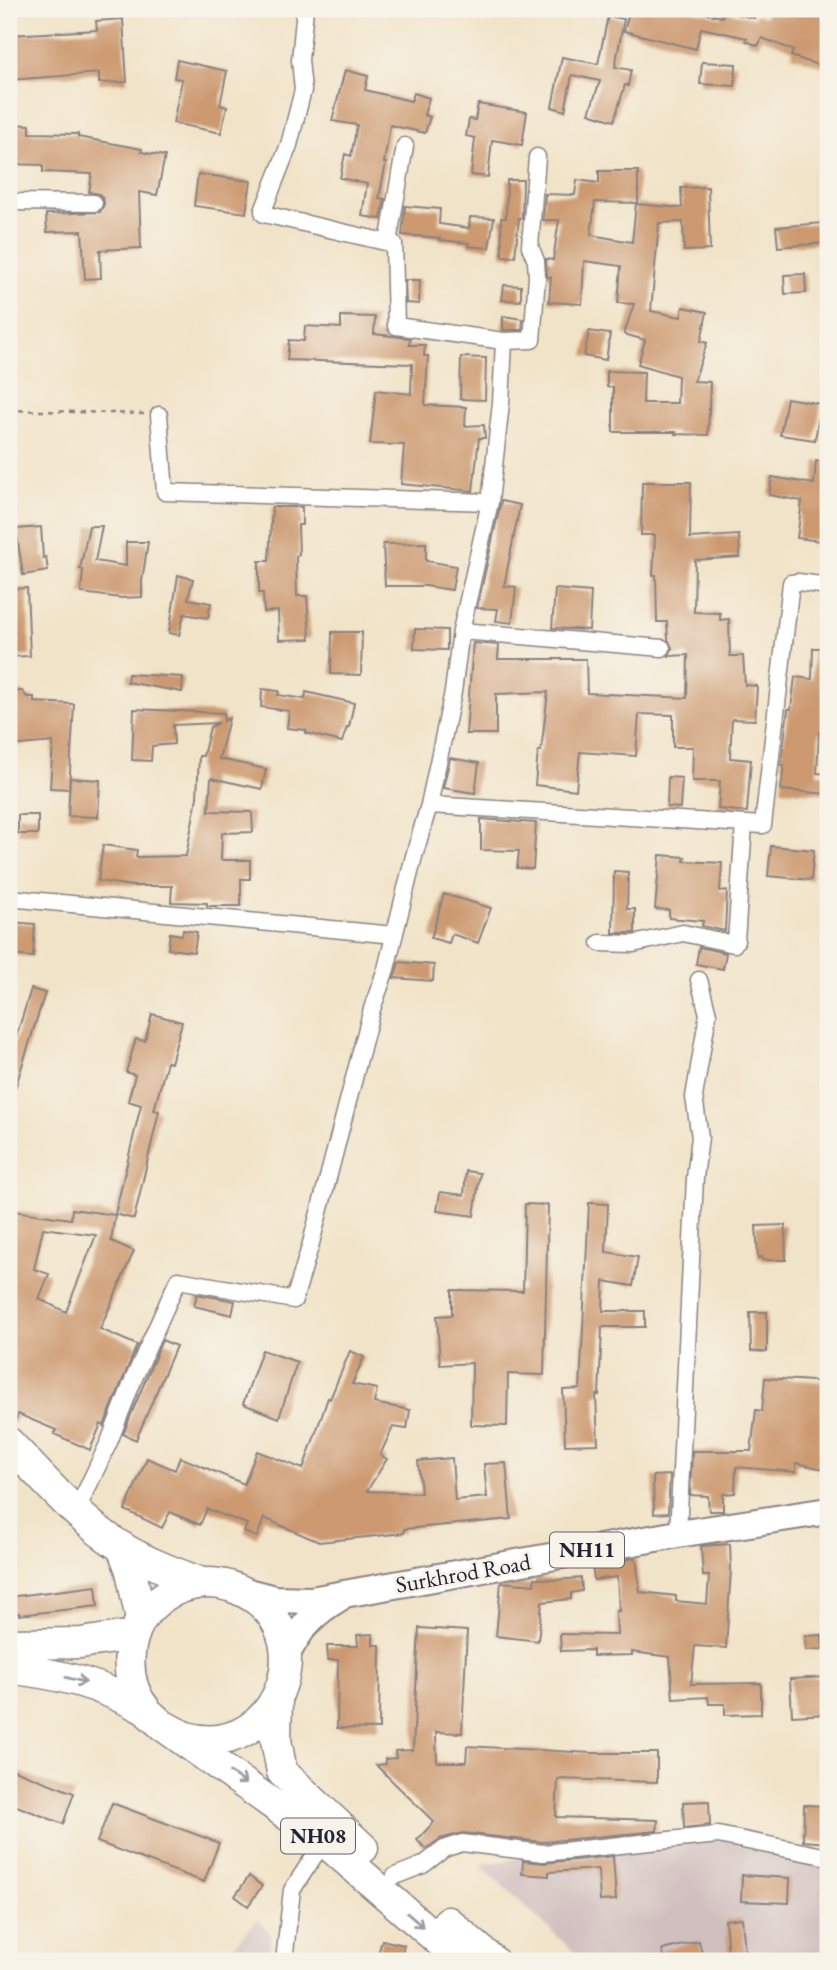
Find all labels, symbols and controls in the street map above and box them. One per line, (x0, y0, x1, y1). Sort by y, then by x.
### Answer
road number: NH11 (550, 1532, 624, 1568)
street label: Surkhrod Road (393, 1546, 533, 1600)
one-way arrow (64, 1674, 87, 1687)
one-way arrow (228, 1771, 247, 1785)
road number: NH08 (281, 1818, 355, 1854)
one-way arrow (406, 1912, 424, 1928)

